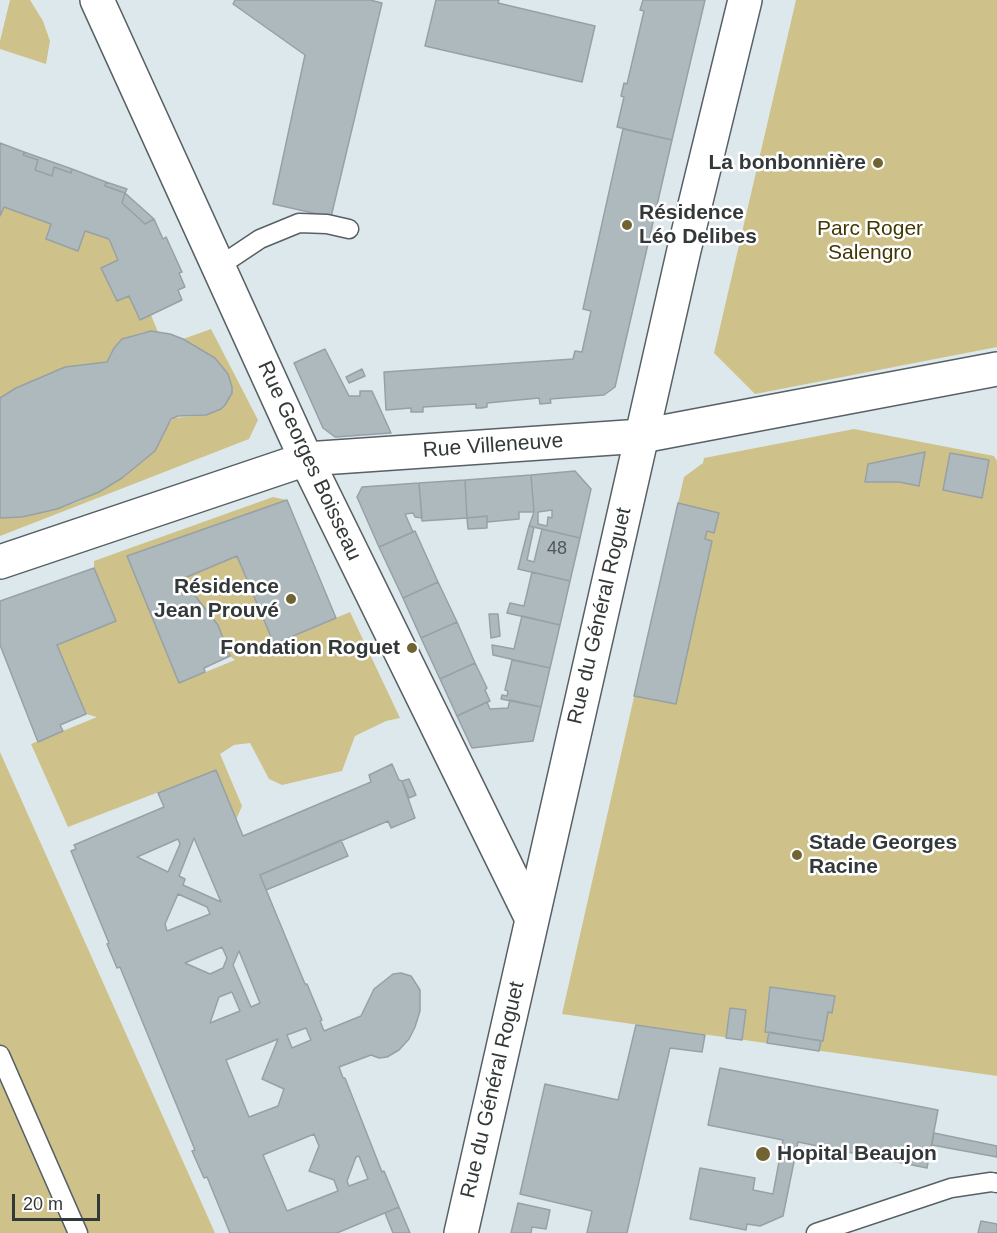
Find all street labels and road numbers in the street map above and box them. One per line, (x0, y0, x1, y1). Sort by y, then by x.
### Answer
street label: Rue Georges Boisseau (252, 357, 366, 565)
street label: Rue Villeneuve (422, 429, 564, 463)
street label: Rue du Général Roguet (563, 505, 637, 727)
street label: Rue du Général Roguet (456, 979, 530, 1201)

